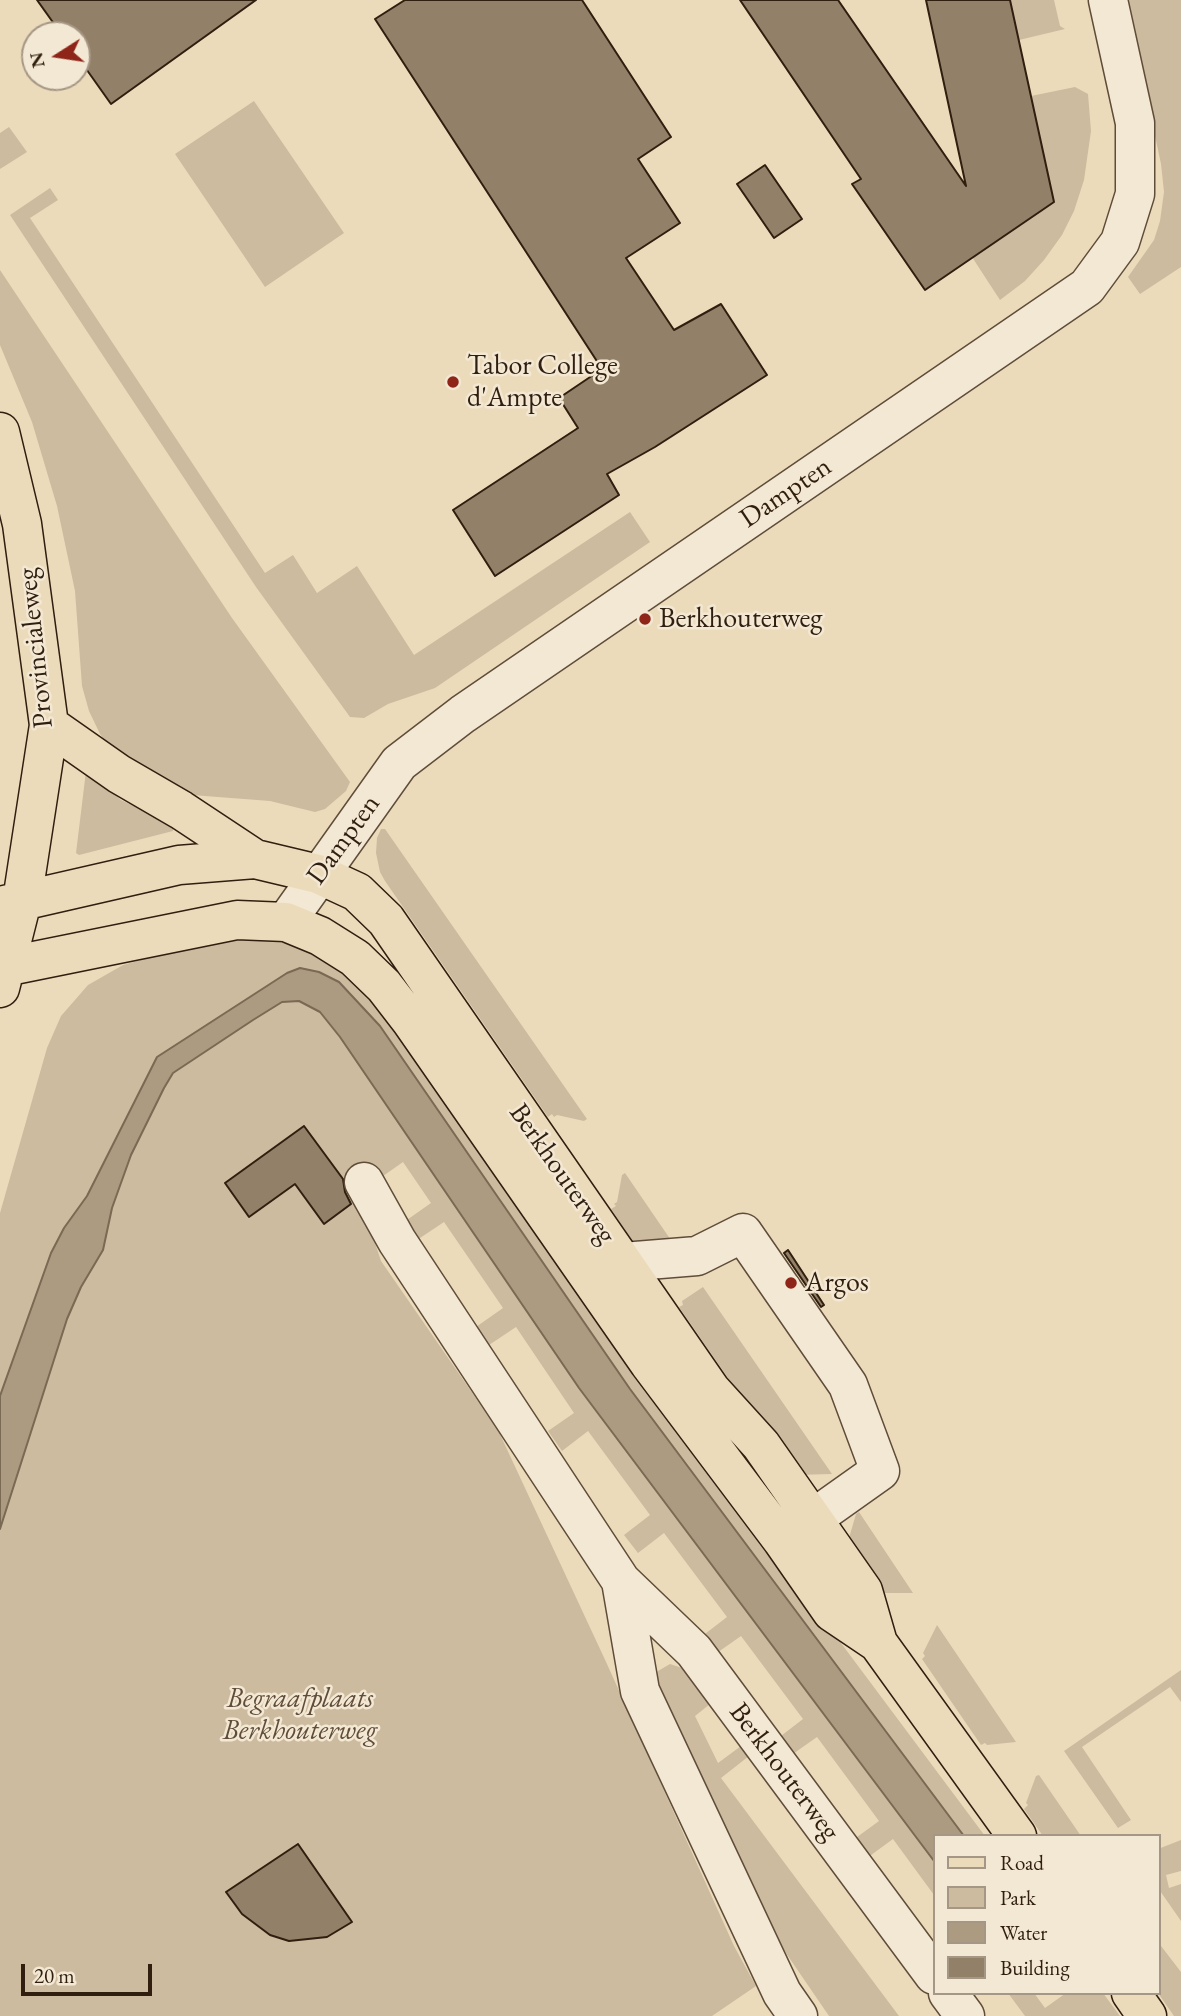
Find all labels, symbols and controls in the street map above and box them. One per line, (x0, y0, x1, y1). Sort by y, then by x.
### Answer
north arrow (21, 21, 91, 91)
text: N (23, 50, 51, 70)
place label: Tabor College d'Ampte (467, 349, 618, 415)
marker: Tabor College d'Ampte (445, 374, 461, 390)
street label: Dampten (734, 450, 838, 536)
street label: Provincialeweg (11, 566, 61, 730)
place label: Berkhouterweg (659, 602, 823, 636)
marker: Berkhouterweg (637, 611, 653, 627)
street label: Dampten (300, 788, 388, 892)
street label: Berkhouterweg (501, 1097, 623, 1251)
place label: Argos (805, 1266, 869, 1300)
marker: Argos (783, 1275, 799, 1291)
park label: Begraafplaats Berkhouterweg (223, 1682, 377, 1748)
street label: Berkhouterweg (721, 1697, 847, 1847)
legend (932, 1834, 1160, 1995)
text: Road (1000, 1849, 1044, 1876)
text: Park (1000, 1884, 1036, 1911)
text: Water (1000, 1919, 1047, 1946)
scale bar (24, 1950, 156, 1994)
text: Building (1000, 1954, 1070, 1981)
text: 20 m (34, 1962, 75, 1989)

